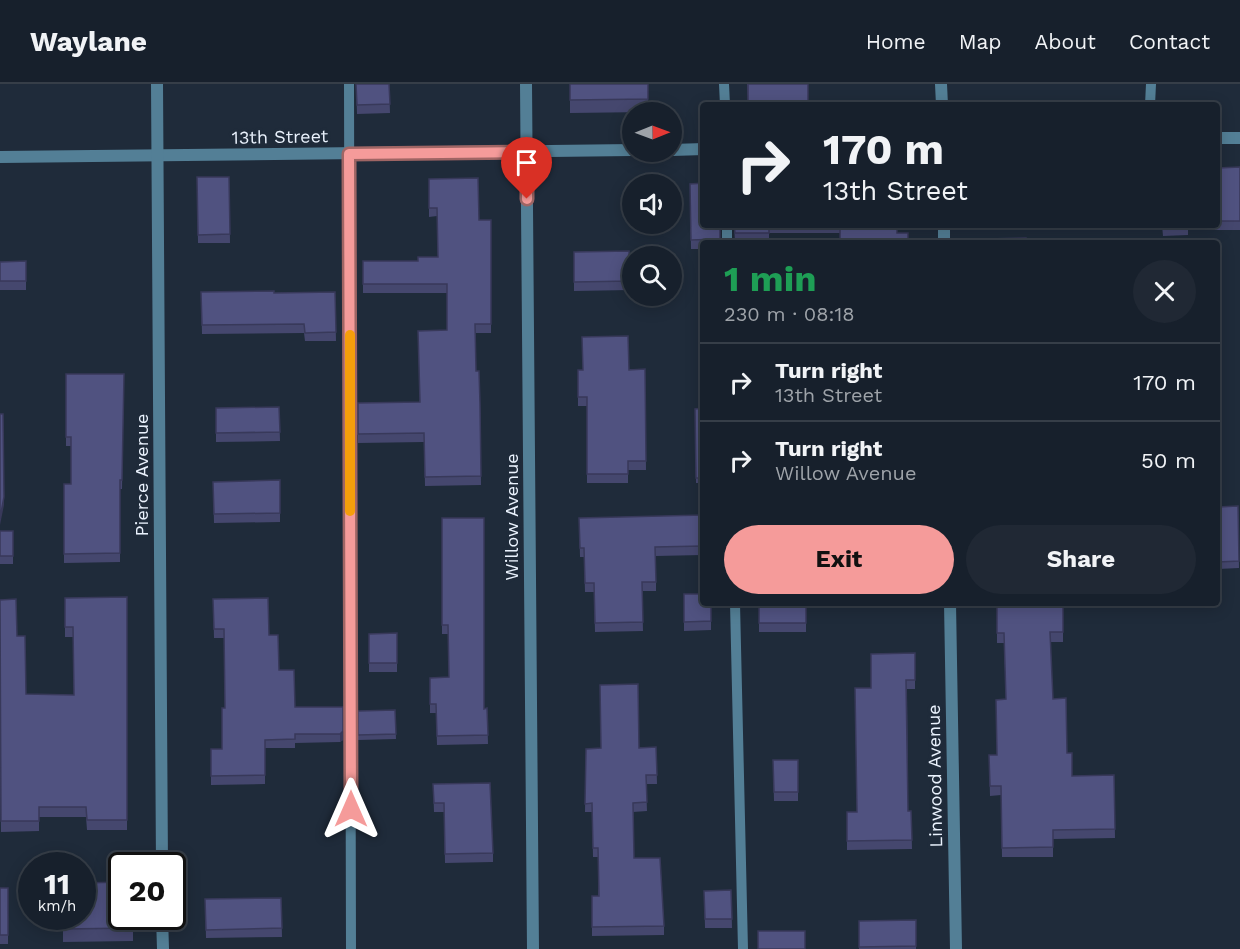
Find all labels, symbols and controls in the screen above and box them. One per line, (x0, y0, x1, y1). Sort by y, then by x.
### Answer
text: Waylane (30, 25, 147, 58)
text: Home (866, 29, 926, 54)
text: Map (959, 29, 1002, 54)
text: About (1035, 29, 1096, 54)
text: Contact (1129, 29, 1210, 54)
north arrow (622, 102, 682, 162)
map controls (622, 102, 682, 306)
street label: 13th Street (232, 125, 329, 148)
text: 170 m (823, 125, 944, 174)
icon: right (724, 126, 802, 204)
pin (501, 137, 552, 199)
icon: arrive (510, 146, 543, 179)
button: sound (622, 174, 682, 234)
text: 13th Street (823, 175, 968, 207)
button: search (622, 246, 682, 306)
text: 1 min (724, 258, 816, 300)
button: close (1133, 260, 1196, 323)
text: 230 m · 08:18 (724, 302, 855, 326)
text: Turn right (775, 358, 882, 383)
icon: right (724, 366, 757, 399)
text: 170 m (1133, 370, 1196, 395)
text: 13th Street (775, 383, 882, 407)
street label: Pierce Avenue (131, 414, 152, 536)
text: Turn right (775, 436, 882, 461)
icon: right (724, 444, 757, 477)
text: 50 m (1141, 448, 1196, 473)
street label: Willow Avenue (501, 453, 522, 581)
text: Willow Avenue (775, 461, 917, 485)
button: Exit (724, 525, 954, 594)
button: Share (966, 525, 1196, 594)
street label: Linwood Avenue (923, 704, 946, 848)
position arrow (319, 777, 383, 841)
speed limit sign: 20 (108, 852, 186, 930)
text: 11 (44, 866, 70, 901)
text: km/h (38, 897, 76, 915)

